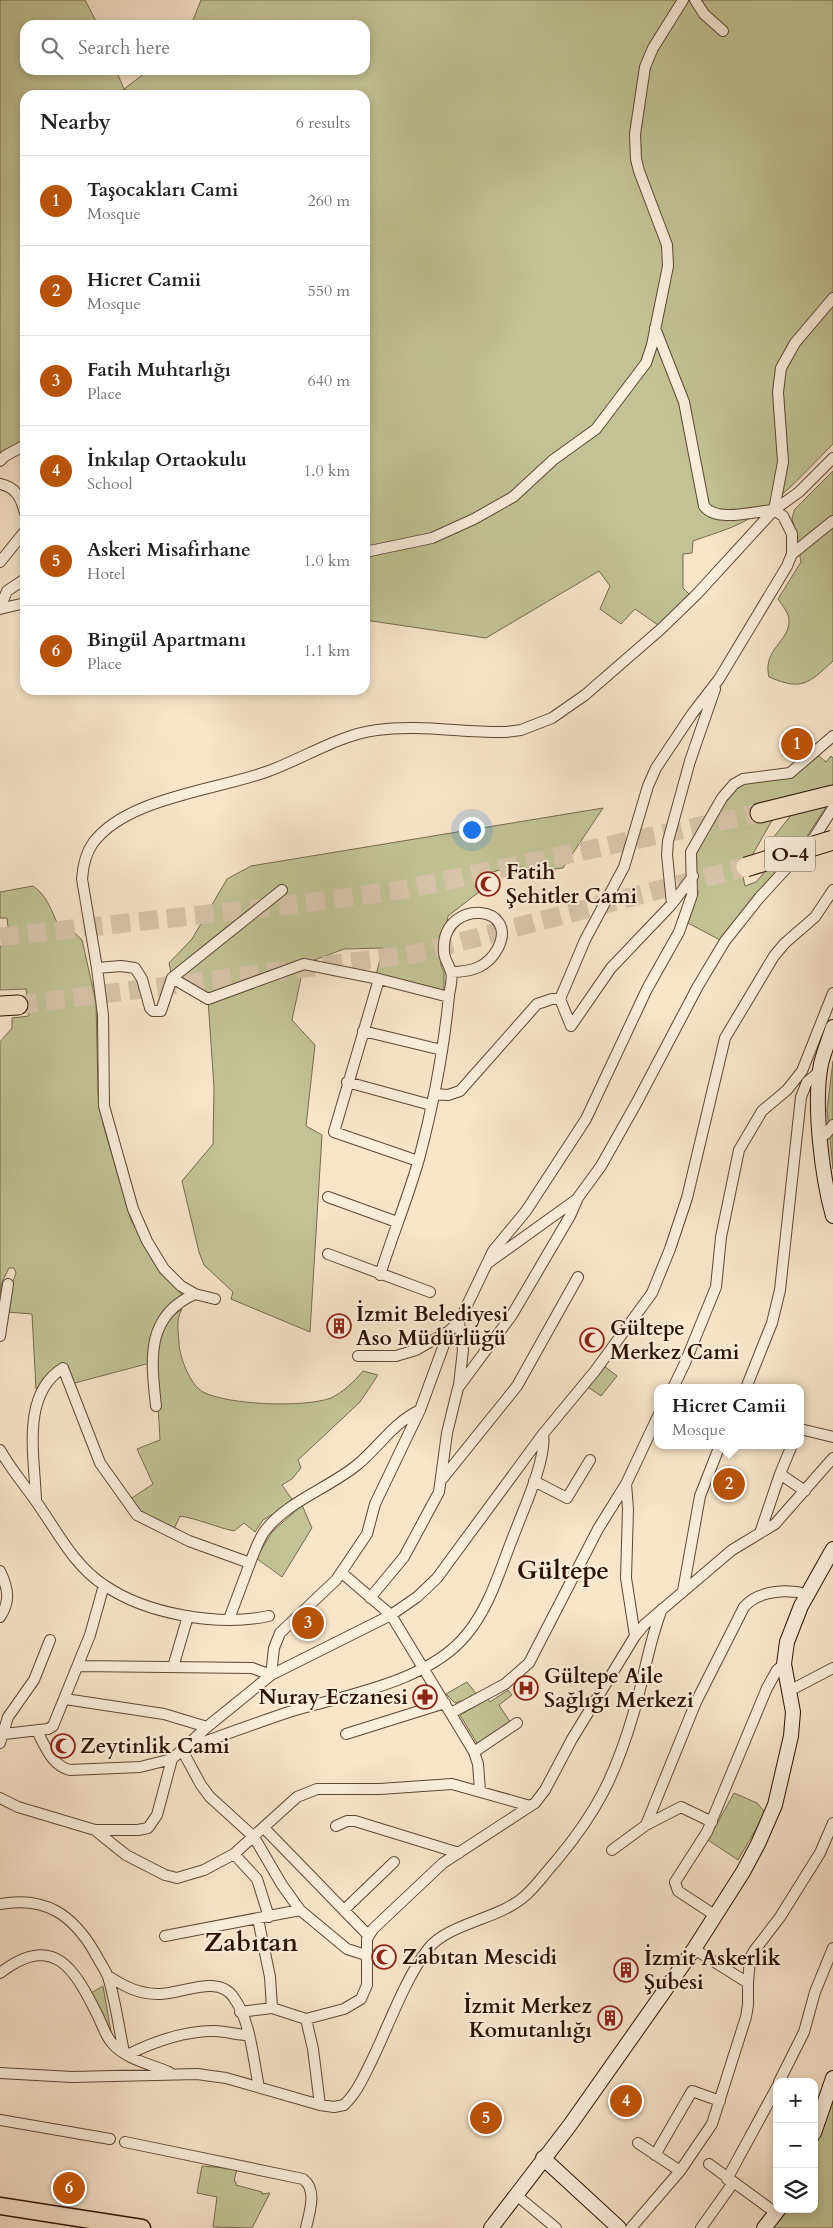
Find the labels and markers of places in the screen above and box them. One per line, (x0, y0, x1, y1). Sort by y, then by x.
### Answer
pin: 1 (781, 725, 813, 763)
place label: Fatih Şehitler Cami (506, 858, 638, 911)
mosque icon: Fatih Şehitler Cami (475, 871, 501, 897)
place label: İzmit Belediyesi Aso Müdürlüğü (356, 1300, 509, 1353)
building icon: İzmit Belediyesi Aso Müdürlüğü (326, 1313, 352, 1339)
place label: Gültepe Merkez Cami (610, 1314, 740, 1367)
mosque icon: Gültepe Merkez Cami (579, 1327, 605, 1353)
pin: 2 (713, 1465, 745, 1503)
pin: 3 (292, 1604, 324, 1642)
place label: Gültepe Aile Sağlığı Merkezi (544, 1662, 694, 1715)
hospital icon: Gültepe Aile Sağlığı Merkezi (513, 1675, 539, 1701)
place label: Nuray Eczanesi (258, 1683, 408, 1712)
pharmacy icon: Nuray Eczanesi (412, 1684, 438, 1710)
place label: Zeytinlik Cami (80, 1732, 230, 1761)
mosque icon: Zeytinlik Cami (50, 1733, 76, 1759)
place label: Zabıtan Mescidi (402, 1943, 558, 1972)
mosque icon: Zabıtan Mescidi (371, 1944, 397, 1970)
place label: İzmit Askerlik Şubesi (644, 1944, 781, 1997)
building icon: İzmit Askerlik Şubesi (613, 1957, 639, 1983)
place label: İzmit Merkez Komutanlığı (464, 1992, 593, 2045)
building icon: İzmit Merkez Komutanlığı (597, 2005, 623, 2031)
pin: 4 (610, 2082, 642, 2120)
pin: 5 (470, 2099, 502, 2137)
pin: 6 (53, 2169, 85, 2207)

